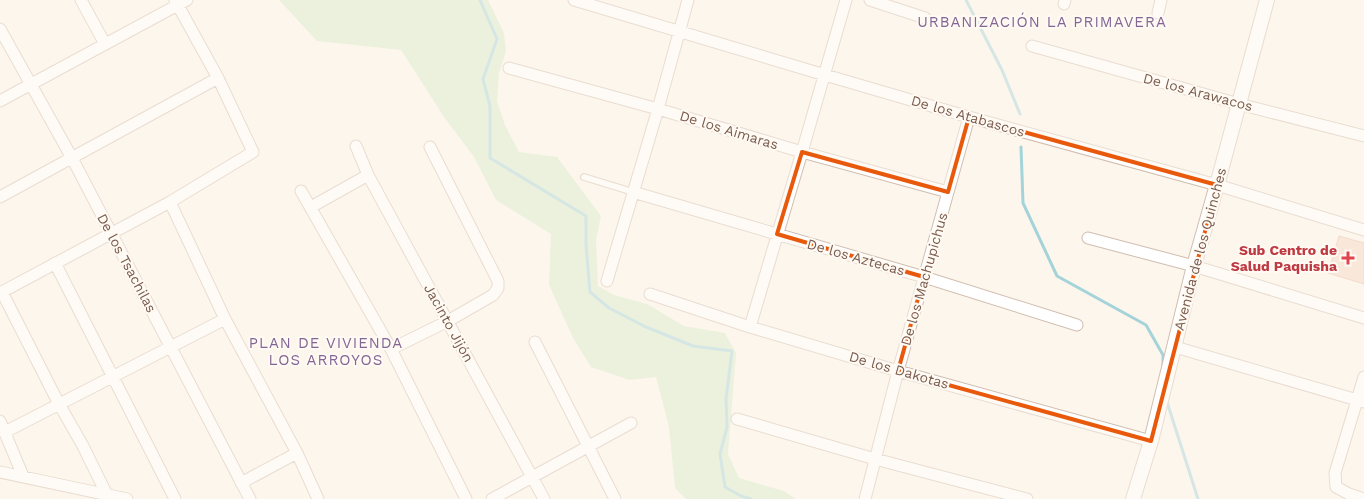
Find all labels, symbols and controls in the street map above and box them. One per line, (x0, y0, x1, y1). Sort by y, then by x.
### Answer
district label: URBANIZACIÓN LA PRIMAVERA (917, 12, 1167, 31)
street label: De los Arawacos (1141, 70, 1255, 114)
street label: De los Atabascos (909, 92, 1027, 140)
street label: De los Aimaras (678, 107, 780, 153)
street label: Avenida de los Quinches (1171, 166, 1229, 332)
street label: De los Tsachilas (94, 211, 160, 315)
street label: De los Machupichus (897, 211, 951, 347)
street label: De los Aztecas (805, 235, 907, 279)
place label: Sub Centro de Salud Paquisha (1231, 242, 1338, 274)
marker: Sub Centro de Salud Paquisha (1341, 251, 1355, 265)
street label: Jacinto Jijón (421, 281, 477, 365)
district label: PLAN DE VIVIENDA LOS ARROYOS (249, 334, 403, 369)
street label: De los Dakotas (847, 348, 951, 392)

